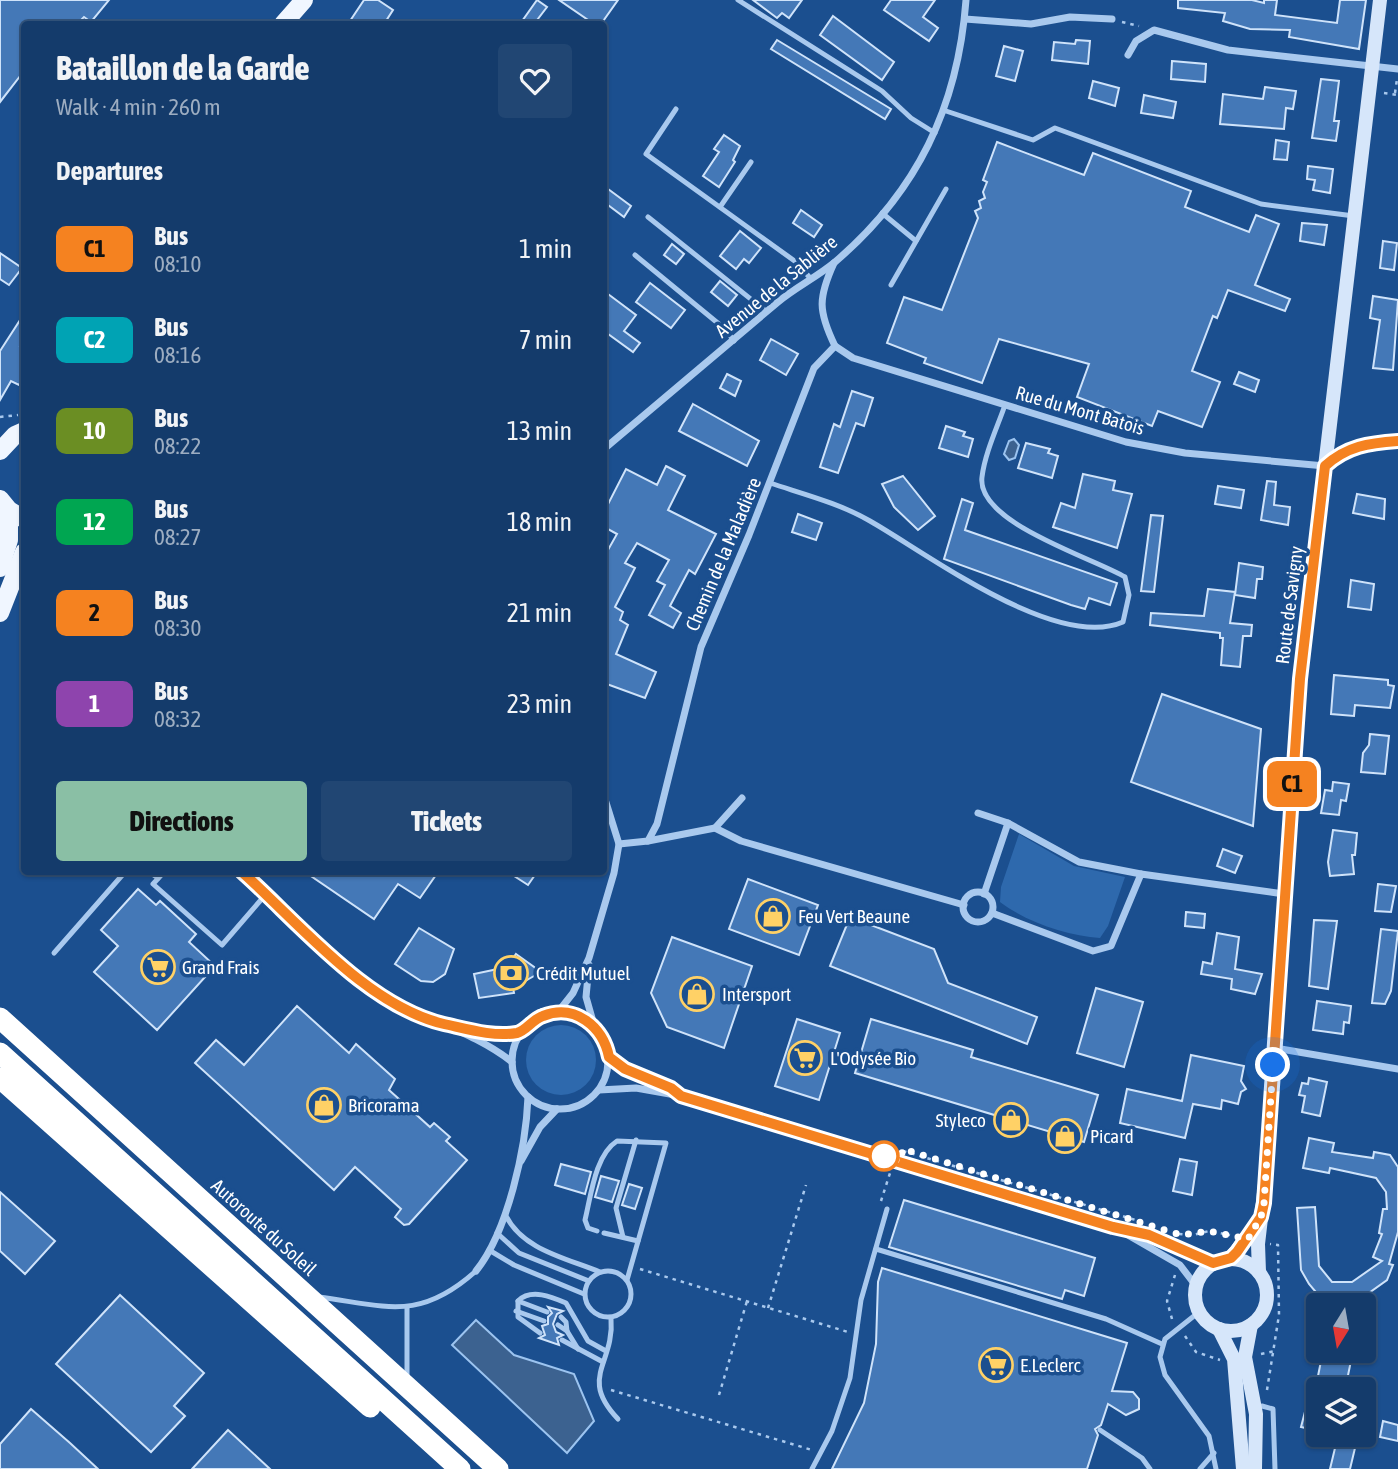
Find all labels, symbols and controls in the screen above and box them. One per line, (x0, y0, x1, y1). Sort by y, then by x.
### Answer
button: heart (498, 44, 572, 118)
text: Bataillon de la Garde (56, 49, 310, 87)
text: Walk · 4 min · 260 m (56, 94, 220, 120)
text: Departures (56, 156, 163, 186)
text: Bus (154, 221, 188, 251)
street label: Avenue de la Sablière (711, 230, 841, 342)
text: 1 min (519, 234, 572, 264)
text: C1 (83, 235, 106, 262)
text: 08:10 (154, 251, 201, 277)
text: Bus (154, 312, 188, 342)
text: 7 min (519, 325, 572, 355)
text: C2 (83, 326, 106, 353)
text: 08:16 (154, 342, 201, 368)
street label: Rue du Mont Batois (1013, 381, 1147, 439)
text: Bus (154, 403, 188, 433)
text: 13 min (507, 416, 572, 446)
text: 10 (83, 417, 106, 444)
text: 08:22 (154, 433, 201, 459)
street label: Chemin de la Maladière (681, 474, 765, 634)
text: Bus (154, 494, 188, 524)
text: 18 min (507, 507, 572, 537)
text: 12 (83, 508, 106, 535)
text: 08:27 (154, 524, 201, 550)
street label: Route de Savigny (1271, 545, 1307, 665)
text: Bus (154, 585, 188, 615)
text: 21 min (507, 598, 572, 628)
text: 2 (89, 599, 100, 626)
text: 08:30 (154, 615, 201, 641)
text: Bus (154, 676, 188, 706)
text: 23 min (507, 689, 572, 719)
text: 1 (89, 690, 100, 717)
text: 08:32 (154, 706, 201, 732)
line badge: C1 (1260, 761, 1324, 807)
text: C1 (1281, 770, 1303, 797)
button: Directions (56, 781, 307, 861)
button: Tickets (321, 781, 572, 861)
shop icon: Feu Vert Beaune (754, 897, 792, 935)
place label: Feu Vert Beaune (798, 905, 910, 927)
supermarket icon: Grand Frais (139, 948, 177, 986)
bank icon: Crédit Mutuel (492, 954, 530, 992)
place label: Grand Frais (182, 956, 260, 978)
place label: Crédit Mutuel (536, 962, 630, 984)
shop icon: Intersport (678, 975, 716, 1013)
place label: Intersport (722, 983, 791, 1005)
supermarket icon: L'Odysée Bio (786, 1039, 824, 1077)
place label: L'Odysée Bio (830, 1047, 916, 1069)
your location (1255, 1047, 1290, 1082)
shop icon: Bricorama (305, 1086, 343, 1124)
place label: Bricorama (348, 1094, 420, 1116)
shop icon: Styleco (992, 1101, 1030, 1139)
place label: Styleco (935, 1109, 986, 1131)
shop icon: Picard (1046, 1117, 1084, 1155)
place label: Picard (1090, 1125, 1134, 1147)
unlabelled marker (869, 1141, 899, 1171)
street label: Autoroute du Soleil (207, 1174, 321, 1280)
north arrow (1306, 1293, 1376, 1363)
map controls (1306, 1293, 1376, 1447)
supermarket icon: E.Leclerc (977, 1346, 1015, 1384)
place label: E.Leclerc (1020, 1354, 1081, 1376)
button: layers (1306, 1377, 1376, 1447)

